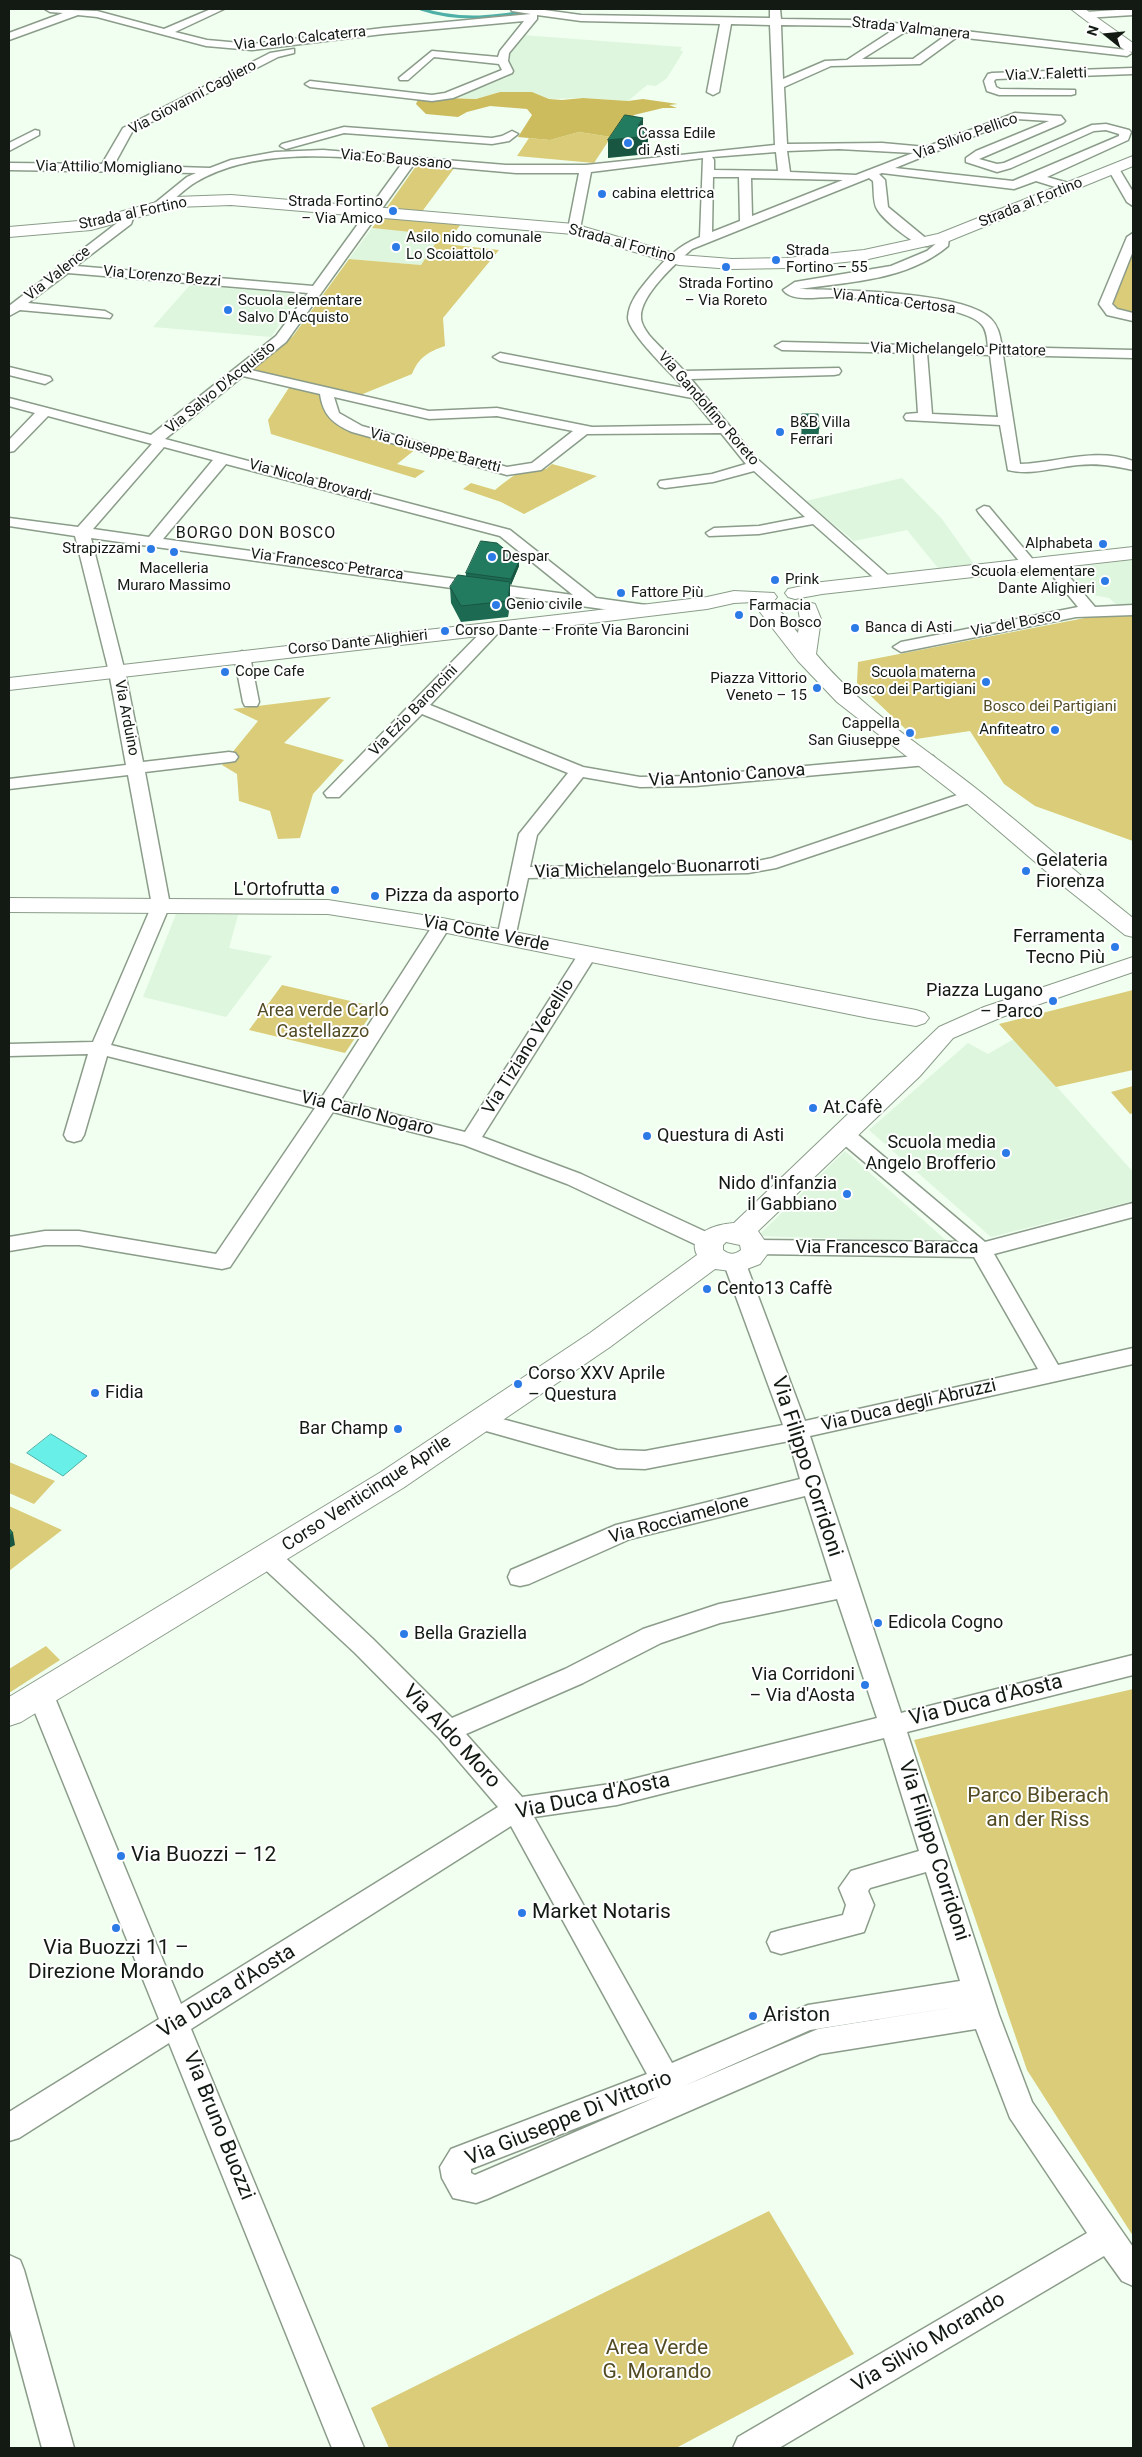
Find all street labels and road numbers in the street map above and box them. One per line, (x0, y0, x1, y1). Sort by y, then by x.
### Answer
street label: Strada Valmanera (851, 14, 971, 44)
street label: Via Carlo Calcaterra (233, 23, 367, 55)
street label: Via Giovanni Cagliero (126, 57, 260, 139)
street label: Via V. Faletti (1005, 65, 1087, 85)
street label: Via Silvio Pellico (912, 110, 1020, 164)
street label: Via Eo Baussano (339, 146, 453, 174)
street label: Via Attilio Momigliano (35, 158, 183, 178)
street label: Strada al Fortino (977, 174, 1085, 232)
street label: Strada al Fortino (77, 194, 189, 234)
street label: Strada al Fortino (566, 221, 678, 267)
street label: Via Valence (22, 243, 94, 305)
street label: Via Lorenzo Bezzi (102, 263, 222, 291)
street label: Via Antica Certosa (831, 286, 957, 318)
street label: Via Salvo D'Acquisto (163, 338, 279, 438)
street label: Via Michelangelo Pittatore (870, 339, 1046, 361)
street label: Via Gandolfino Roreto (654, 348, 762, 470)
street label: Via Giuseppe Baretti (367, 425, 503, 477)
street label: Via Nicola Brovardi (247, 456, 373, 506)
street label: Via Francesco Petrarca (249, 545, 405, 585)
street label: Via del Bosco (970, 606, 1062, 642)
street label: Corso Dante Alighieri (287, 627, 429, 659)
street label: Via Ezio Baroncini (366, 662, 462, 760)
street label: Via Arduino (110, 678, 142, 758)
street label: Via Antonio Canova (648, 760, 806, 792)
street label: Via Michelangelo Buonarroti (534, 854, 760, 884)
street label: Via Conte Verde (421, 911, 551, 957)
street label: Via Tiziano Vecellio (479, 975, 579, 1119)
street label: Via Carlo Nogaro (298, 1087, 436, 1141)
street label: Via Francesco Baracca (796, 1237, 978, 1259)
street label: Via Filippo Corridoni (765, 1374, 847, 1560)
street label: Via Duca degli Abruzzi (820, 1375, 998, 1437)
street label: Corso Venticinque Aprile (278, 1431, 456, 1557)
street label: Via Rocciamelone (607, 1491, 751, 1549)
street label: Via Duca d'Aosta (907, 1670, 1065, 1732)
street label: Via Aldo Moro (397, 1680, 505, 1794)
street label: Via Filippo Corridoni (892, 1758, 974, 1944)
street label: Via Duca d'Aosta (514, 1768, 672, 1826)
street label: Via Duca d'Aosta (154, 1940, 300, 2044)
street label: Via Bruno Buozzi (177, 2048, 259, 2204)
street label: Via Giuseppe Di Vittorio (462, 2066, 676, 2172)
street label: Via Silvio Morando (848, 2287, 1010, 2399)

